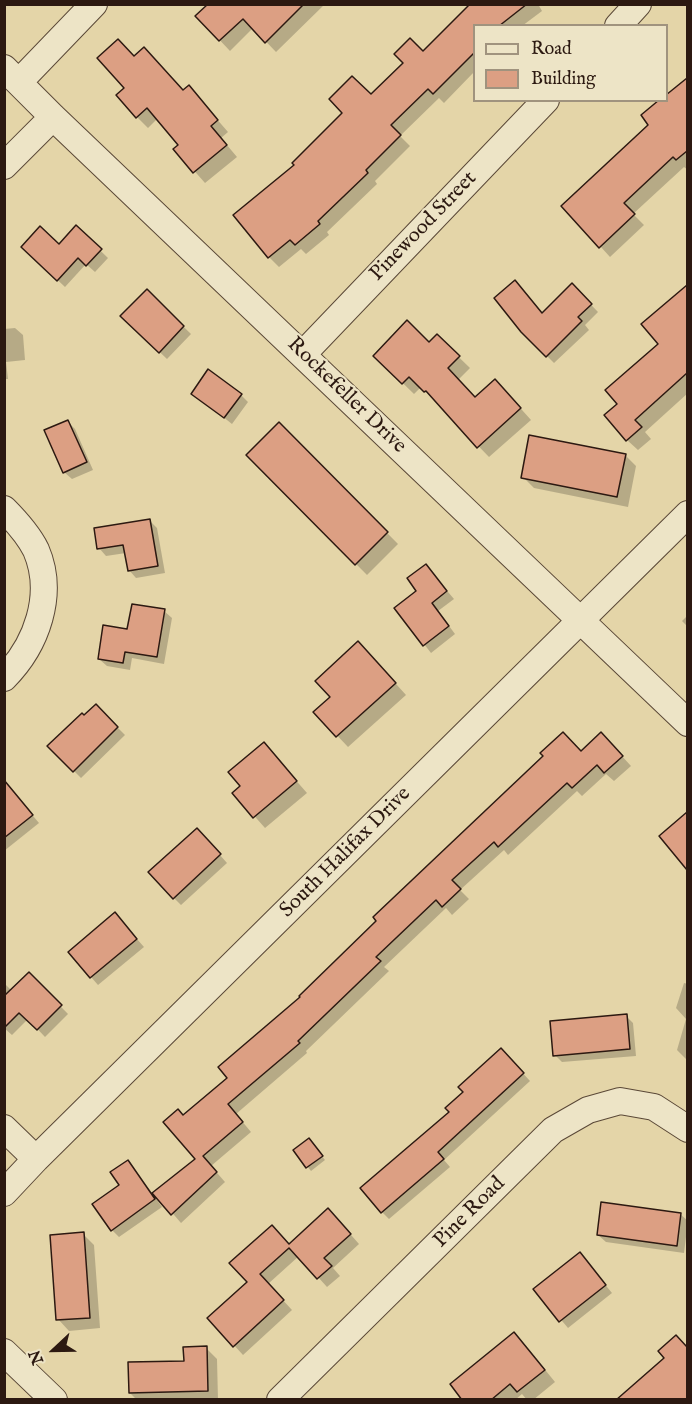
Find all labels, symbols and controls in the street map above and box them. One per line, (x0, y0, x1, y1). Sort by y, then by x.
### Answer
legend (473, 24, 668, 102)
text: Road (531, 38, 572, 61)
text: Building (531, 68, 596, 91)
street label: Pinewood Street (365, 167, 483, 287)
street label: Rockefeller Drive (281, 333, 411, 459)
street label: South Halifax Drive (275, 782, 417, 924)
street label: Pine Road (429, 1172, 511, 1254)
north arrow (24, 1320, 84, 1380)
text: N (25, 1347, 49, 1367)

